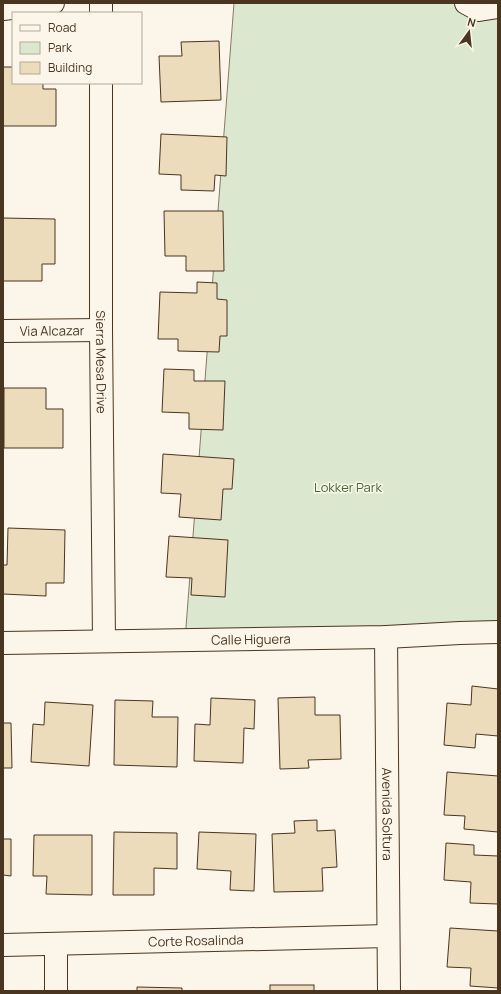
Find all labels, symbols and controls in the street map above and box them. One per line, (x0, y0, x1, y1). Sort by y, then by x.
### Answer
legend (12, 12, 142, 84)
north arrow (449, 12, 489, 52)
text: N (466, 14, 478, 30)
text: Road (48, 19, 76, 36)
text: Park (48, 39, 73, 56)
text: Building (48, 59, 92, 76)
street label: Sierra Mesa Drive (92, 310, 111, 414)
street label: Via Alcazar (20, 321, 85, 340)
park label: Lokker Park (314, 478, 382, 496)
street label: Calle Higuera (211, 629, 291, 649)
street label: Avenida Soltura (378, 767, 397, 861)
street label: Corte Rosalinda (148, 930, 244, 951)

